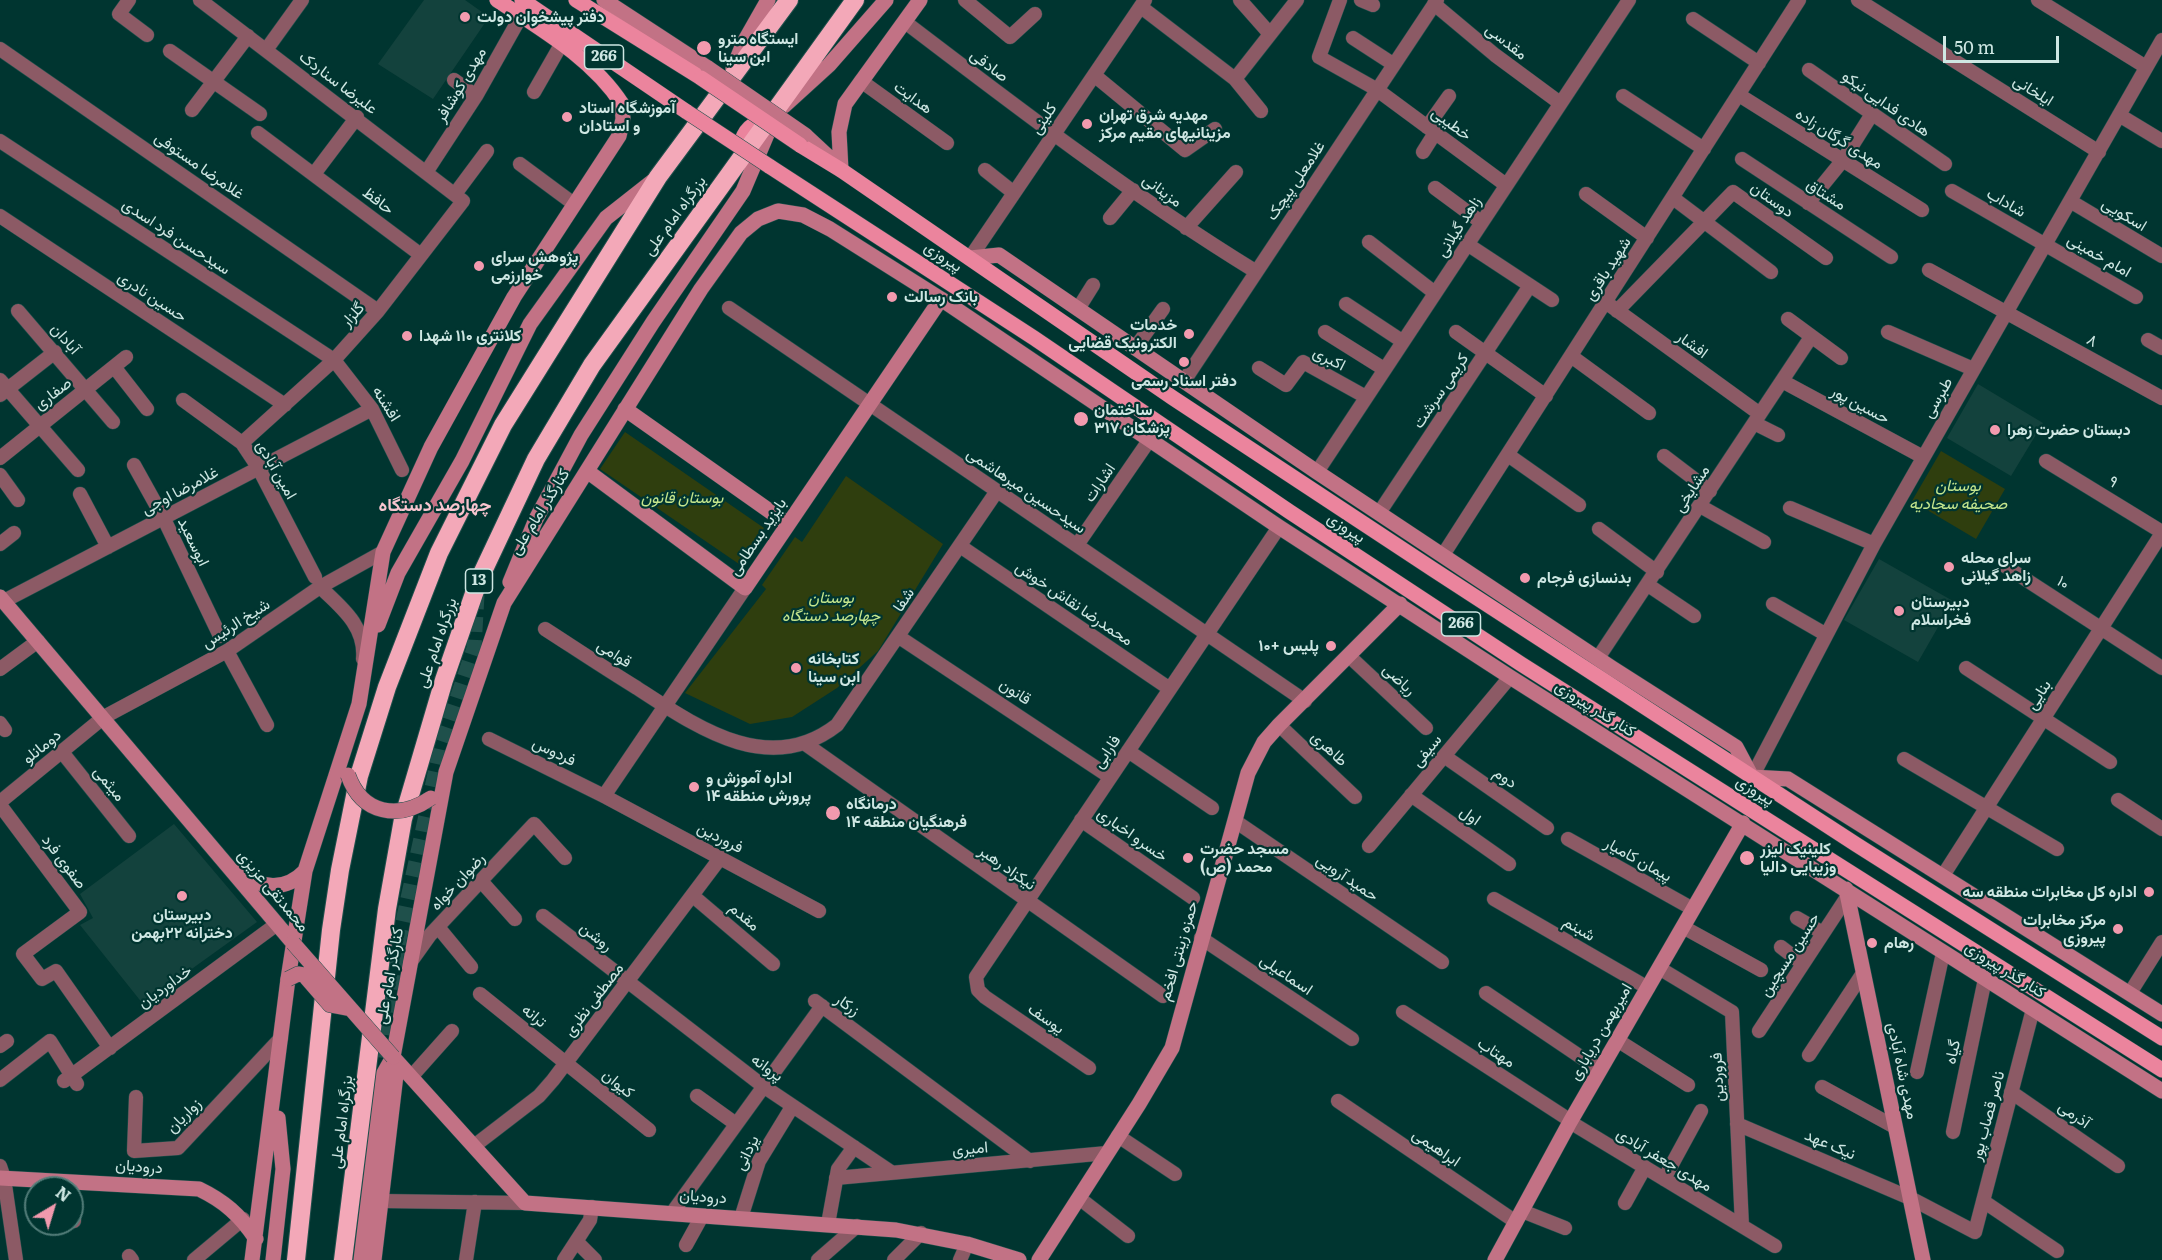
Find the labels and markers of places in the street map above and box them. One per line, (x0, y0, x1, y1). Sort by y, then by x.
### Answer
place label: دفتر پیشخوان دولت (477, 7, 605, 27)
marker: دفتر پیشخوان دولت (458, 10, 472, 24)
place label: ایستگاه مترو ابن سینا (718, 29, 798, 67)
marker: ایستگاه مترو ابن سینا (695, 39, 713, 57)
place label: آموزشگاه استاد و استادان (579, 98, 675, 136)
place label: مهدیه شرق تهران مزینانیهای مقیم مرکز (1099, 105, 1231, 143)
marker: آموزشگاه استاد و استادان (560, 110, 574, 124)
marker: مهدیه شرق تهران مزینانیهای مقیم مرکز (1080, 117, 1094, 131)
place label: پژوهش سرای خوارزمی (491, 247, 578, 285)
marker: پژوهش سرای خوارزمی (472, 259, 486, 273)
place label: بانک رسالت (904, 287, 978, 307)
marker: بانک رسالت (885, 290, 899, 304)
place label: خدمات الکترونیک قضایی (1068, 315, 1177, 353)
place label: کلانتری ۱۱۰ شهدا (419, 326, 521, 346)
marker: خدمات الکترونیک قضایی (1182, 327, 1196, 341)
marker: کلانتری ۱۱۰ شهدا (400, 329, 414, 343)
marker: دفتر اسناد رسمی (1177, 355, 1191, 369)
place label: دفتر اسناد رسمی (1131, 371, 1237, 391)
place label: ساختمان پزشکان ۳۱۷ (1094, 400, 1170, 438)
marker: ساختمان پزشکان ۳۱۷ (1072, 410, 1090, 428)
place label: دبستان حضرت زهرا (2007, 420, 2131, 440)
marker: دبستان حضرت زهرا (1988, 423, 2002, 437)
place label: سرای محله زاهد گیلانی (1961, 548, 2031, 586)
marker: سرای محله زاهد گیلانی (1942, 560, 1956, 574)
place label: بدنسازی فرجام (1537, 568, 1631, 588)
marker: بدنسازی فرجام (1518, 571, 1532, 585)
place label: دبیرستان فخراسلام (1911, 592, 1971, 630)
marker: دبیرستان فخراسلام (1892, 604, 1906, 618)
place label: پلیس +۱۰ (1259, 636, 1319, 656)
marker: پلیس +۱۰ (1324, 639, 1338, 653)
place label: کتابخانه ابن سینا (808, 649, 860, 687)
marker: کتابخانه ابن سینا (789, 661, 803, 675)
place label: اداره آموزش و پرورش منطقه ۱۴ (706, 768, 811, 806)
marker: اداره آموزش و پرورش منطقه ۱۴ (687, 780, 701, 794)
place label: درمانگاه فرهنگیان منطقه ۱۴ (846, 794, 967, 832)
marker: درمانگاه فرهنگیان منطقه ۱۴ (824, 804, 842, 822)
place label: مسجد حضرت محمد (ص) (1200, 839, 1289, 877)
place label: کلینیک لیزر وزیبایی دالیا (1760, 839, 1837, 877)
marker: کلینیک لیزر وزیبایی دالیا (1738, 849, 1756, 867)
marker: مسجد حضرت محمد (ص) (1181, 851, 1195, 865)
place label: اداره کل مخابرات منطقه سه (1962, 882, 2137, 902)
marker: اداره کل مخابرات منطقه سه (2142, 885, 2156, 899)
marker: دبیرستان دخترانه ۲۲بهمن (175, 889, 189, 903)
place label: دبیرستان دخترانه ۲۲بهمن (131, 905, 233, 943)
place label: مرکز مخابرات پیروزی (2023, 910, 2106, 948)
marker: مرکز مخابرات پیروزی (2111, 922, 2125, 936)
place label: رهام (1884, 933, 1914, 953)
marker: رهام (1865, 936, 1879, 950)

